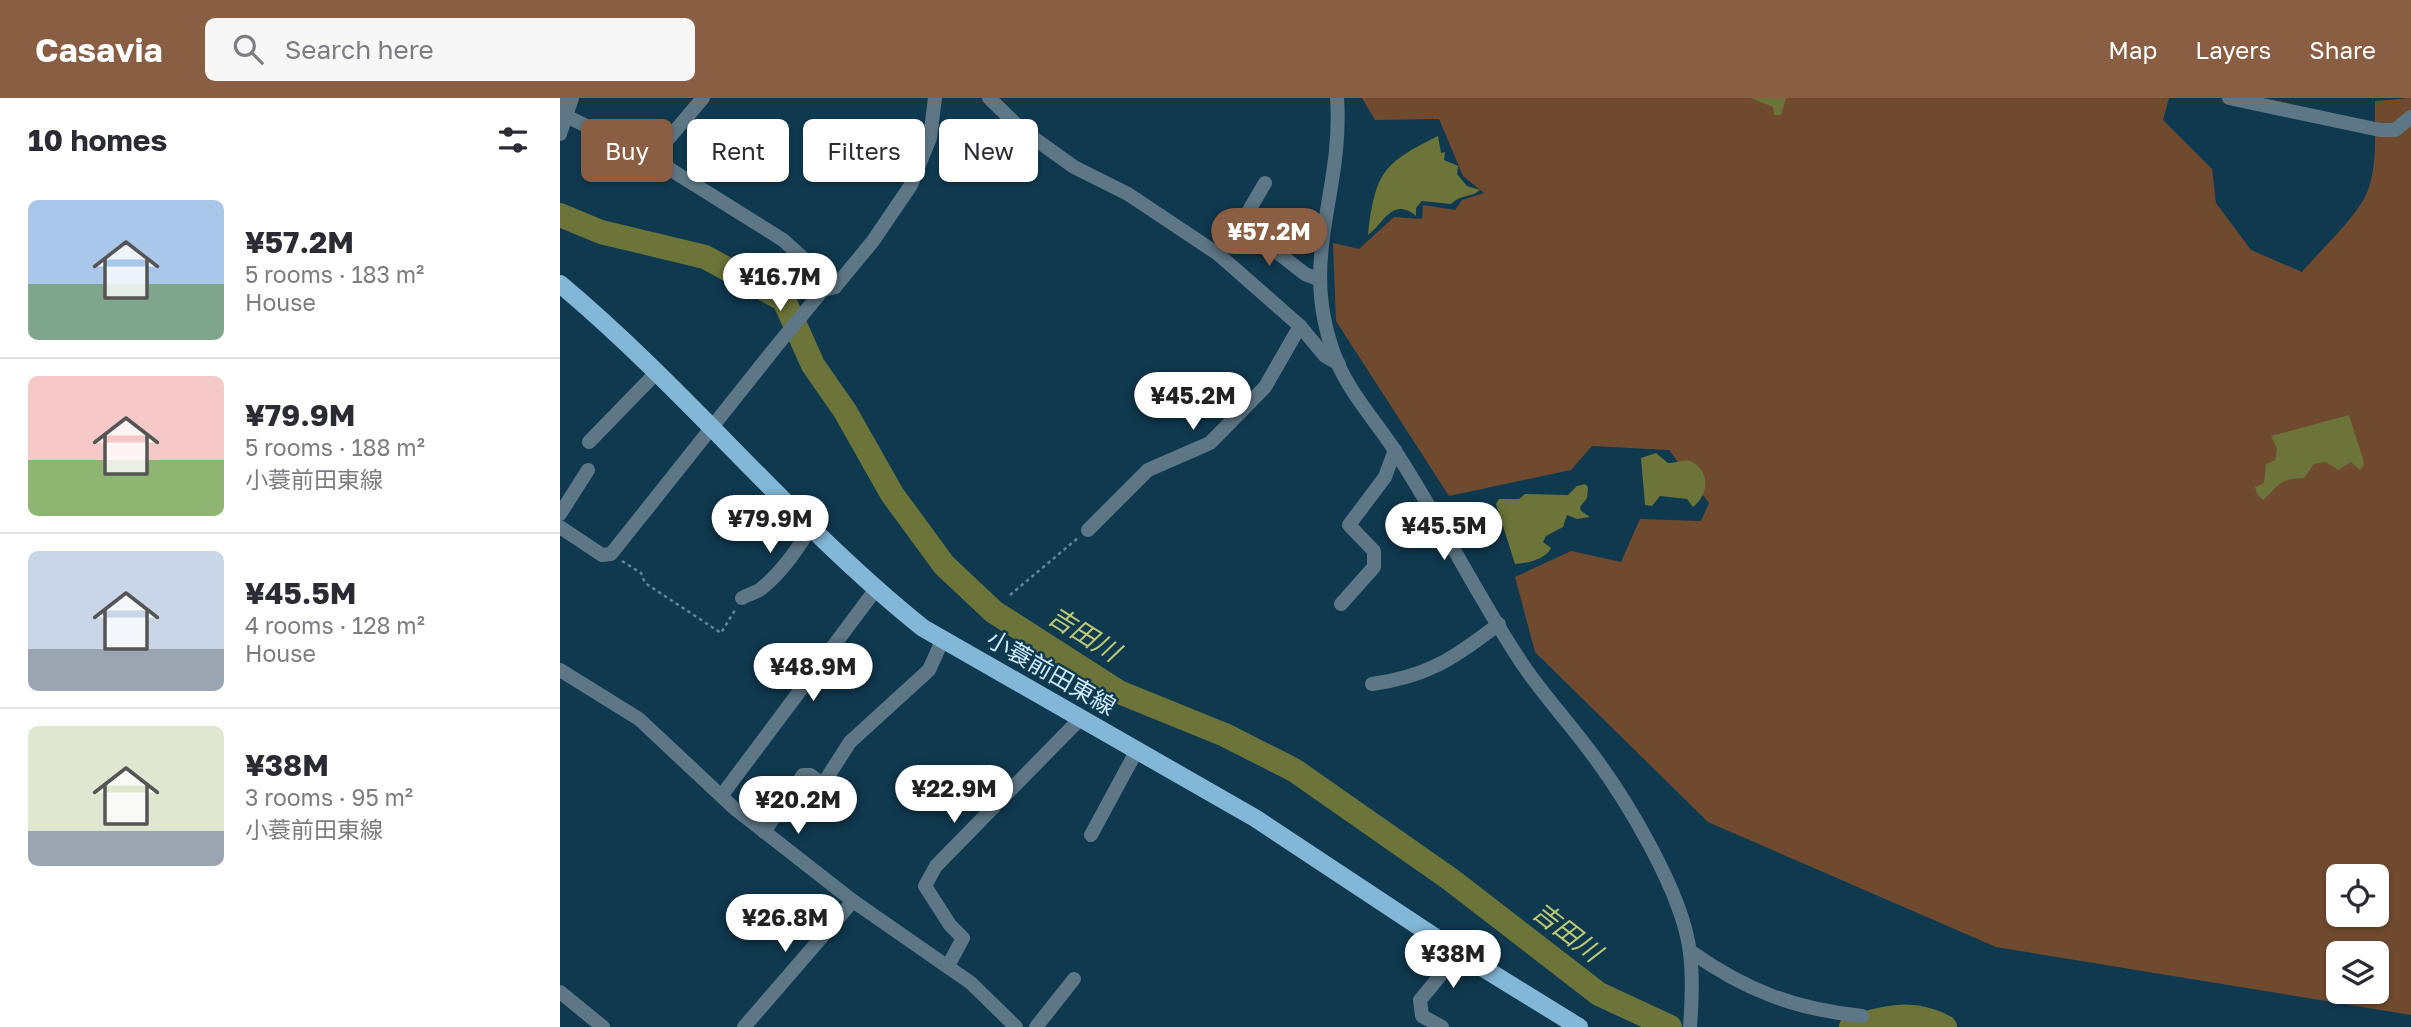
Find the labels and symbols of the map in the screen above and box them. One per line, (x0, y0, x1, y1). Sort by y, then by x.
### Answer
pin: ¥57.2M (1212, 208, 1326, 268)
pin: ¥16.7M (723, 254, 837, 313)
pin: ¥45.2M (1136, 372, 1250, 432)
pin: ¥79.9M (713, 496, 827, 555)
pin: ¥45.5M (1387, 503, 1501, 562)
water label: 吉田川 (1043, 600, 1128, 669)
street label: 小蓑前田東線 (982, 623, 1121, 720)
pin: ¥48.9M (756, 644, 870, 703)
pin: ¥22.9M (897, 766, 1011, 825)
pin: ¥20.2M (741, 776, 855, 836)
pin: ¥26.8M (728, 894, 842, 954)
water label: 吉田川 (1527, 895, 1610, 970)
pin: ¥38M (1412, 930, 1494, 990)

